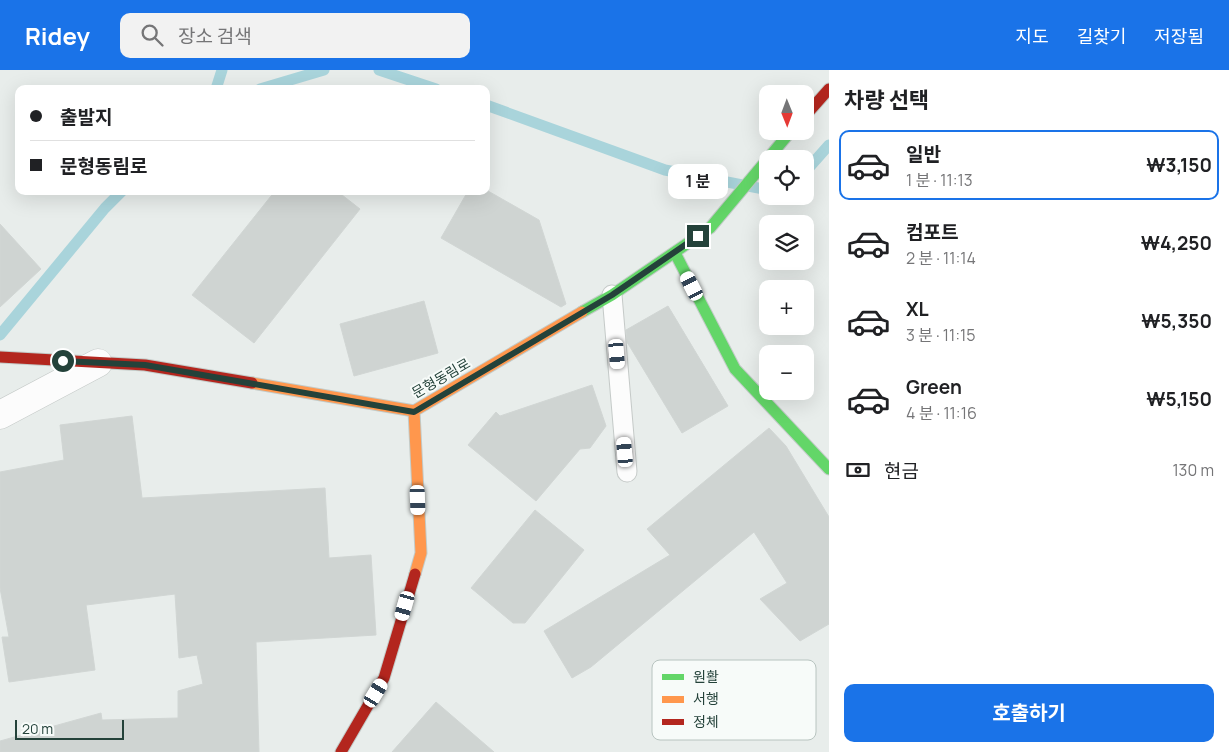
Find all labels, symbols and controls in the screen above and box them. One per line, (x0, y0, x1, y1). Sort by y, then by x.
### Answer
search box (120, 13, 470, 58)
text: Ridey (25, 19, 90, 52)
icon: search (138, 21, 166, 49)
text: 장소 검색 (178, 23, 252, 49)
text: 지도 (1016, 24, 1049, 48)
text: 길찾기 (1077, 24, 1126, 48)
text: 저장됨 (1154, 24, 1204, 48)
north arrow (759, 85, 814, 140)
map controls (759, 85, 814, 400)
text: 차량 선택 (844, 85, 929, 115)
text: 출발지 (60, 104, 112, 130)
text: 일반 (906, 141, 941, 167)
icon: car (846, 143, 891, 188)
button: locate (759, 150, 814, 205)
text: ₩3,150 (1146, 152, 1212, 178)
text: 문형동림로 (60, 153, 147, 179)
callout: 1 분 (668, 164, 728, 198)
text: 1 분 · 11:13 (906, 169, 973, 191)
text: 1 분 (686, 170, 710, 192)
button: layers (759, 215, 814, 270)
text: 컴포트 (906, 219, 958, 245)
icon: car (846, 221, 891, 266)
route end (687, 225, 709, 247)
text: ₩4,250 (1141, 230, 1212, 256)
text: 2 분 · 11:14 (906, 247, 976, 269)
car (678, 269, 705, 303)
button: + (759, 280, 814, 335)
text: XL (906, 296, 929, 322)
icon: car (846, 299, 891, 344)
text: ₩5,350 (1141, 308, 1212, 334)
text: 3 분 · 11:15 (906, 324, 976, 346)
car (608, 338, 625, 370)
button: − (759, 345, 814, 400)
route start (52, 350, 74, 372)
street label: 문형동림로 (408, 353, 473, 402)
text: Green (906, 374, 962, 400)
icon: car (846, 377, 891, 422)
text: ₩5,150 (1146, 386, 1212, 412)
text: 4 분 · 11:16 (906, 402, 977, 424)
car (616, 436, 633, 468)
icon: cash (844, 456, 872, 484)
text: 현금 (884, 458, 919, 484)
text: 130 m (1172, 459, 1214, 481)
car (409, 485, 426, 515)
car (393, 590, 416, 622)
legend (652, 660, 816, 740)
text: 원활 (693, 667, 719, 686)
car (361, 676, 390, 710)
button: 호출하기 (844, 684, 1214, 742)
text: 서행 (693, 689, 719, 708)
text: 정체 (693, 712, 719, 731)
scale bar (15, 717, 124, 740)
text: 20 m (22, 719, 53, 738)

